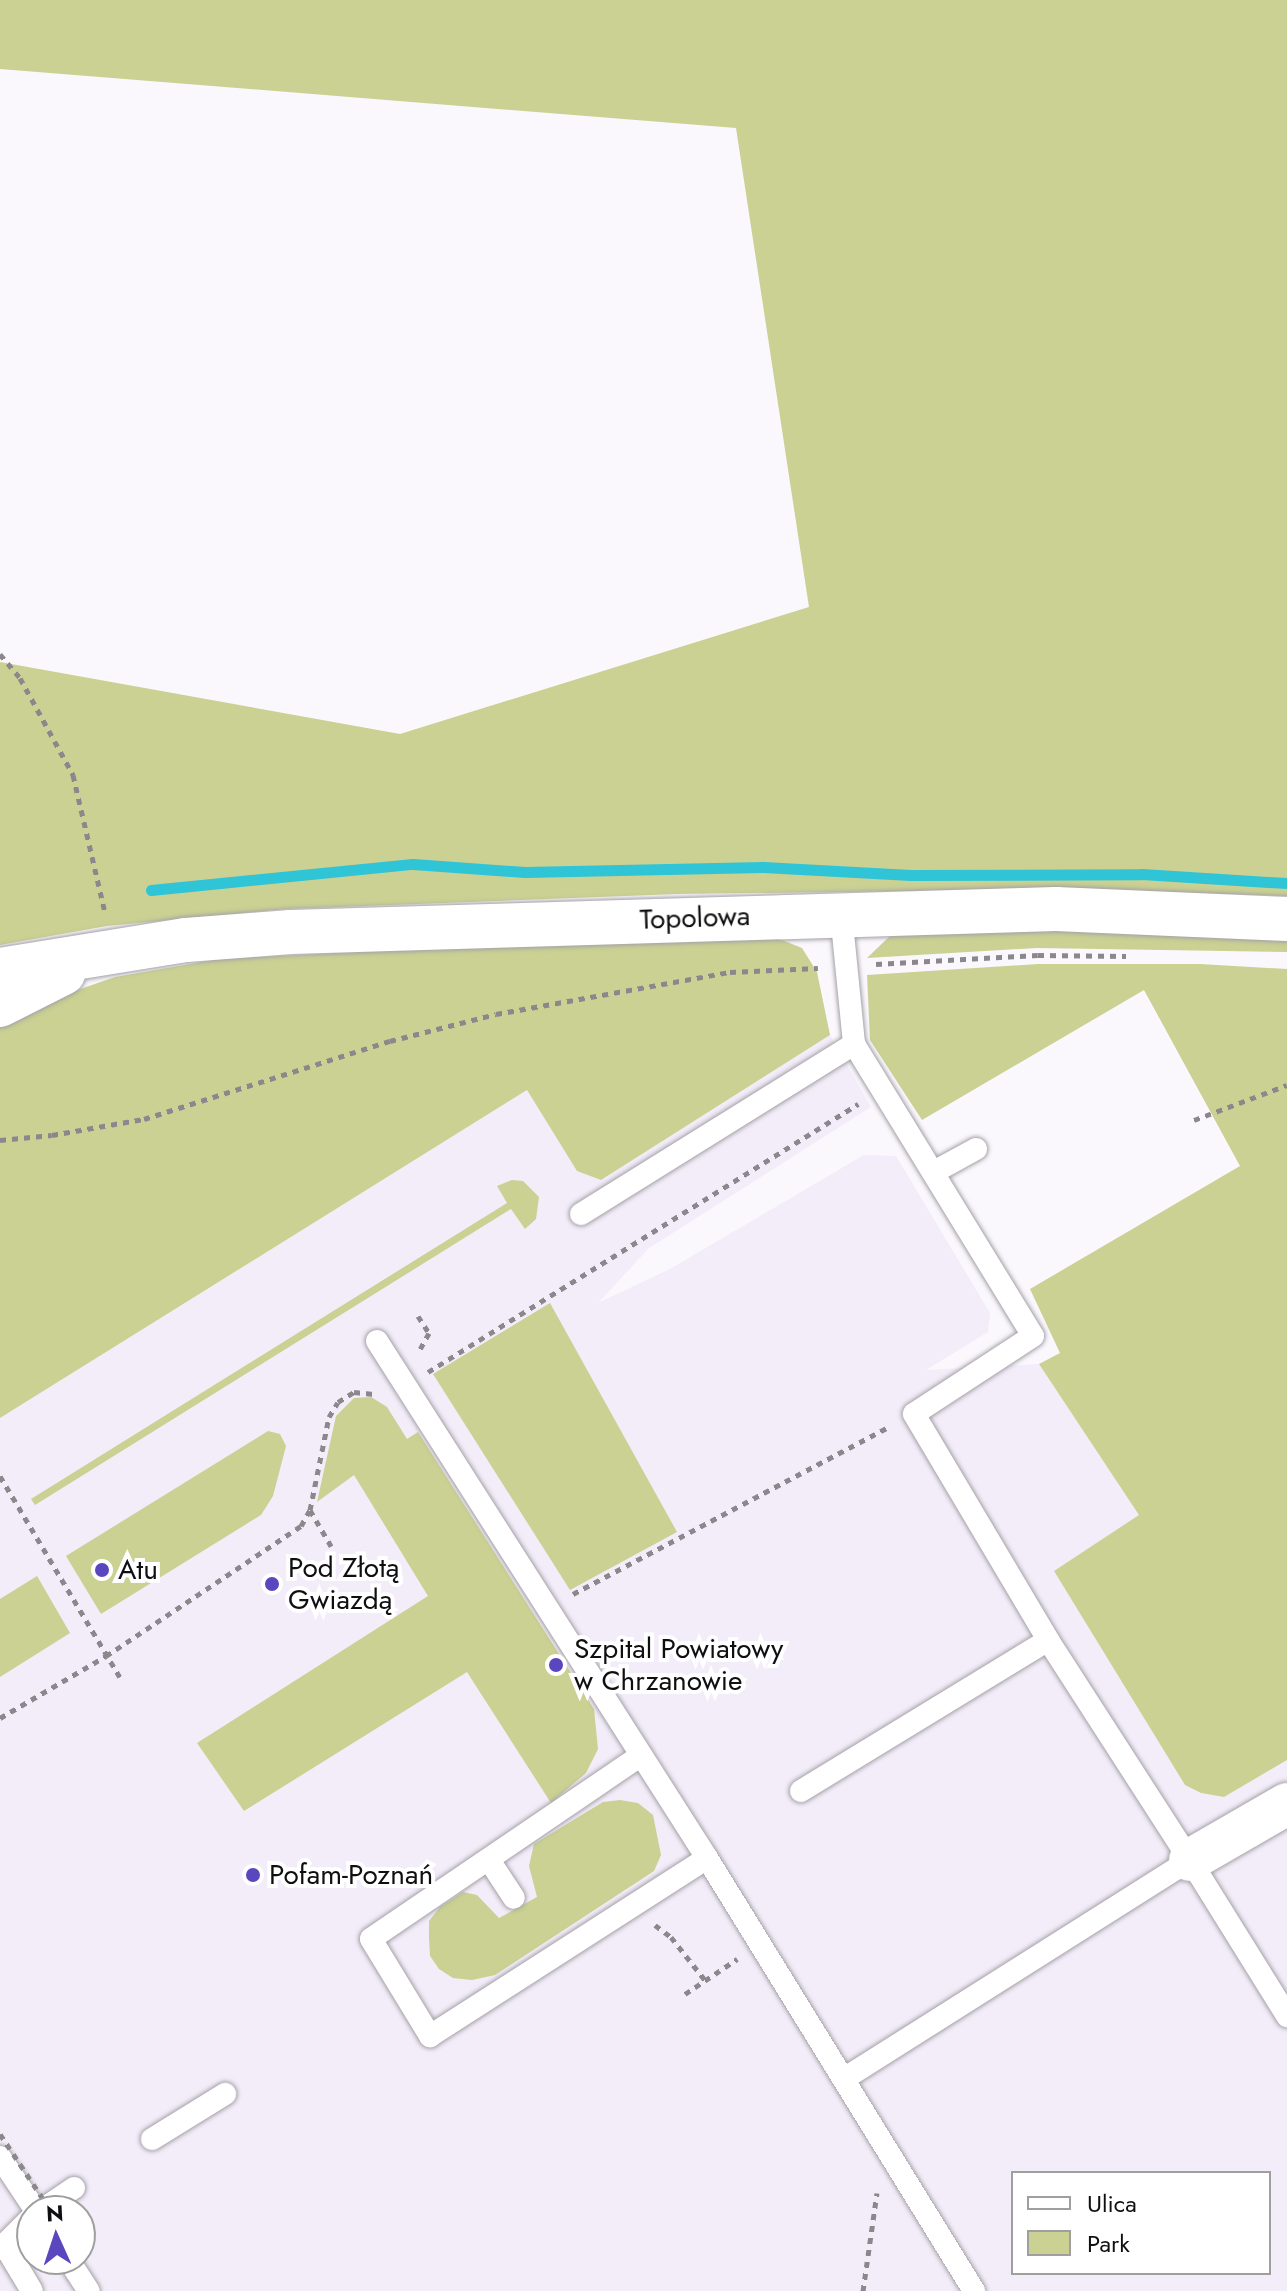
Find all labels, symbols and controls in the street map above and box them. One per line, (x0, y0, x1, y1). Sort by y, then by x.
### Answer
street label: Topolowa (639, 899, 751, 937)
place label: Pod Złotą Gwiazdą (288, 1551, 399, 1617)
place label: Atu (118, 1553, 158, 1587)
marker: Atu (93, 1561, 111, 1579)
marker: Pod Złotą Gwiazdą (263, 1575, 281, 1593)
place label: Szpital Powiatowy w Chrzanowie (574, 1632, 783, 1698)
marker: Szpital Powiatowy w Chrzanowie (545, 1654, 567, 1676)
place label: Pofam-Poznań (269, 1858, 433, 1892)
marker: Pofam-Poznań (244, 1866, 262, 1884)
legend (1011, 2171, 1271, 2275)
text: Ulica (1087, 2186, 1137, 2221)
north arrow (16, 2195, 96, 2275)
text: N (45, 2197, 64, 2229)
text: Park (1087, 2226, 1130, 2261)

